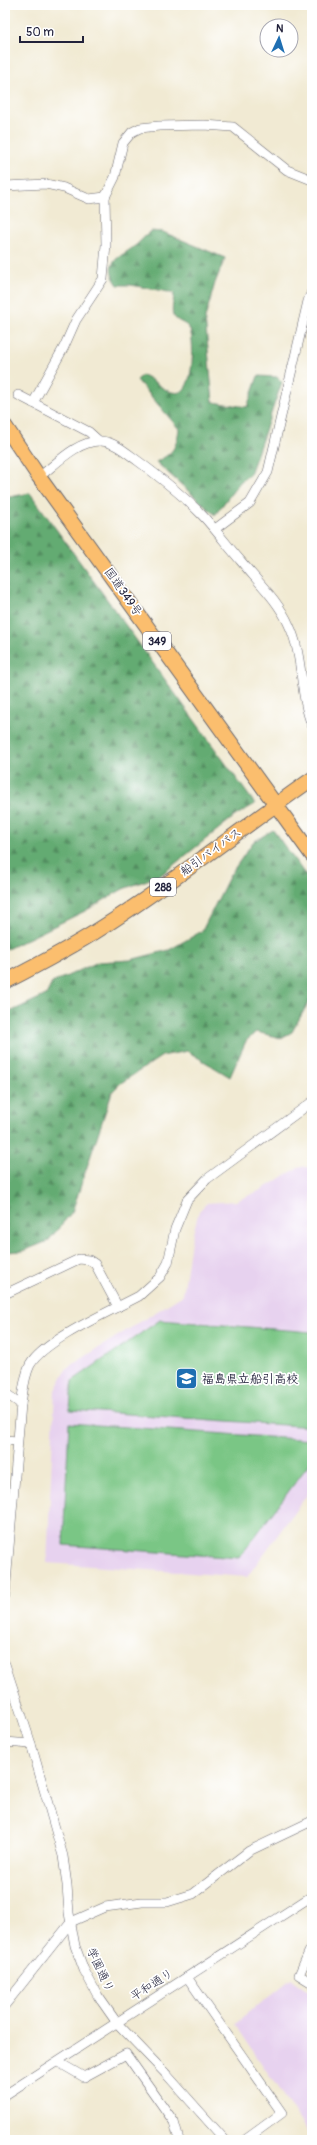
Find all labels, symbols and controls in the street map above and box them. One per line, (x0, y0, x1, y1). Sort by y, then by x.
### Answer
scale bar (20, 18, 83, 44)
north arrow (259, 18, 299, 58)
text: N (275, 22, 284, 35)
text: 50 m (26, 25, 54, 40)
street label: 国道349号 (101, 565, 145, 619)
road number: 349 (143, 632, 171, 650)
street label: 船引バイパス (178, 825, 244, 879)
road number: 288 (150, 878, 176, 896)
school or university icon: 福島県立船引高校 (174, 1366, 200, 1392)
place label: 福島県立船引高校 (202, 1372, 298, 1387)
street label: 学園通り (83, 1945, 117, 1995)
street label: 平和通り (128, 1966, 176, 2004)

